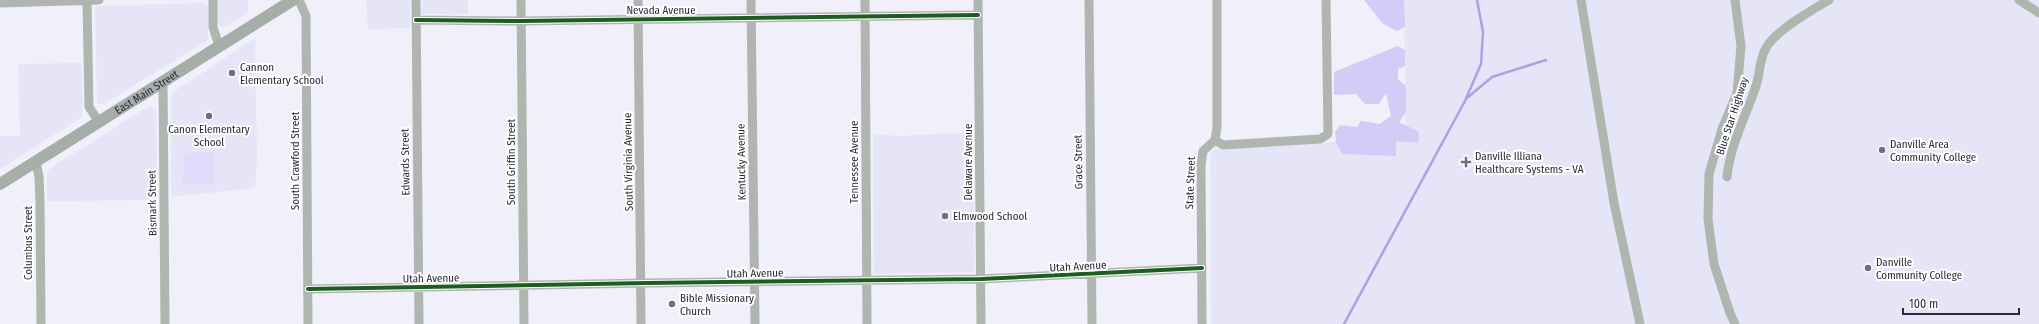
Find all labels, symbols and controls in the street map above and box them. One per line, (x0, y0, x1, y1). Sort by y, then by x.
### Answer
street label: Nevada Avenue (626, 4, 696, 17)
place label: Cannon Elementary School (240, 61, 324, 87)
street label: East Main Street (113, 67, 181, 117)
marker: Cannon Elementary School (227, 68, 237, 78)
street label: Blue Star Highway (1714, 76, 1751, 157)
marker: Canon Elementary School (204, 111, 214, 121)
street label: South Crawford Street (289, 111, 302, 210)
street label: South Virginia Avenue (621, 113, 636, 211)
street label: South Griffin Street (505, 118, 518, 205)
street label: Tennessee Avenue (848, 121, 861, 203)
place label: Canon Elementary School (168, 123, 250, 149)
street label: Delaware Avenue (962, 123, 975, 201)
street label: Kentucky Avenue (734, 124, 749, 200)
street label: Edwards Street (398, 128, 413, 196)
street label: Grace Street (1072, 134, 1085, 189)
place label: Danville Area Community College (1890, 138, 1976, 164)
marker: Danville Area Community College (1877, 145, 1887, 155)
place label: Danville Illiana Healthcare Systems - VA (1475, 150, 1584, 176)
street label: State Street (1183, 156, 1198, 210)
marker: Danville Illiana Healthcare Systems - VA (1460, 156, 1472, 168)
street label: Bismark Street (145, 170, 160, 236)
street label: Columbus Street (22, 206, 35, 280)
place label: Elmwood School (953, 210, 1027, 223)
marker: Elmwood School (940, 211, 950, 221)
place label: Danville Community College (1876, 256, 1962, 282)
street label: Utah Avenue (1049, 259, 1107, 274)
marker: Danville Community College (1863, 263, 1873, 273)
street label: Utah Avenue (726, 267, 784, 280)
street label: Utah Avenue (402, 272, 460, 285)
scale bar (1903, 290, 2019, 316)
place label: Bible Missionary Church (680, 292, 754, 318)
text: 100 m (1909, 297, 1938, 311)
marker: Bible Missionary Church (667, 299, 677, 309)

